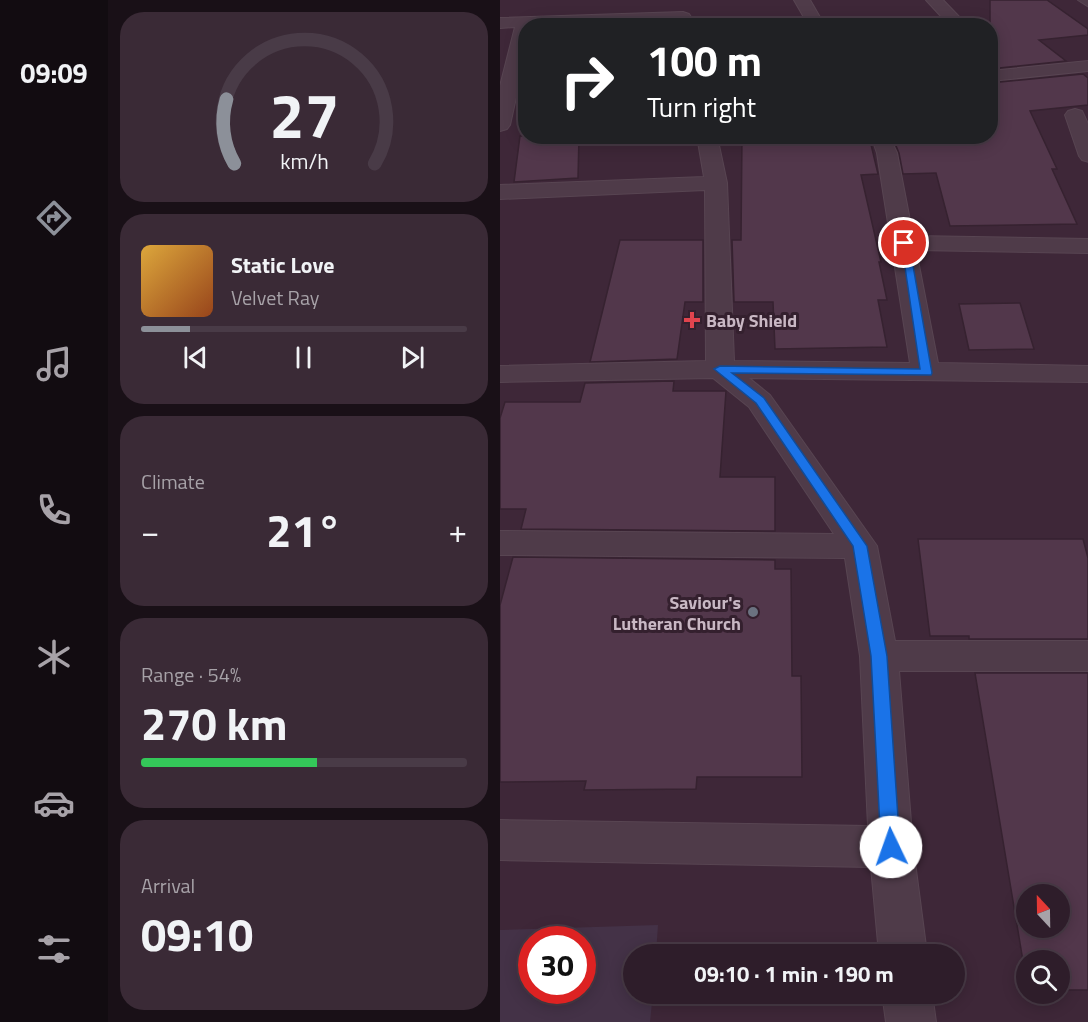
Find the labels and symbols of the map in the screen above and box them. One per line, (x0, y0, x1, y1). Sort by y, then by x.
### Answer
pin (878, 217, 929, 268)
place label: Baby Shield (706, 307, 797, 334)
marker: Baby Shield (683, 311, 701, 329)
place label: Saviour's Lutheran Church (613, 589, 741, 637)
marker: Saviour's Lutheran Church (746, 605, 760, 619)
position arrow (859, 815, 923, 879)
north arrow (1016, 884, 1070, 938)
speed limit sign: 30 (518, 926, 596, 1004)

